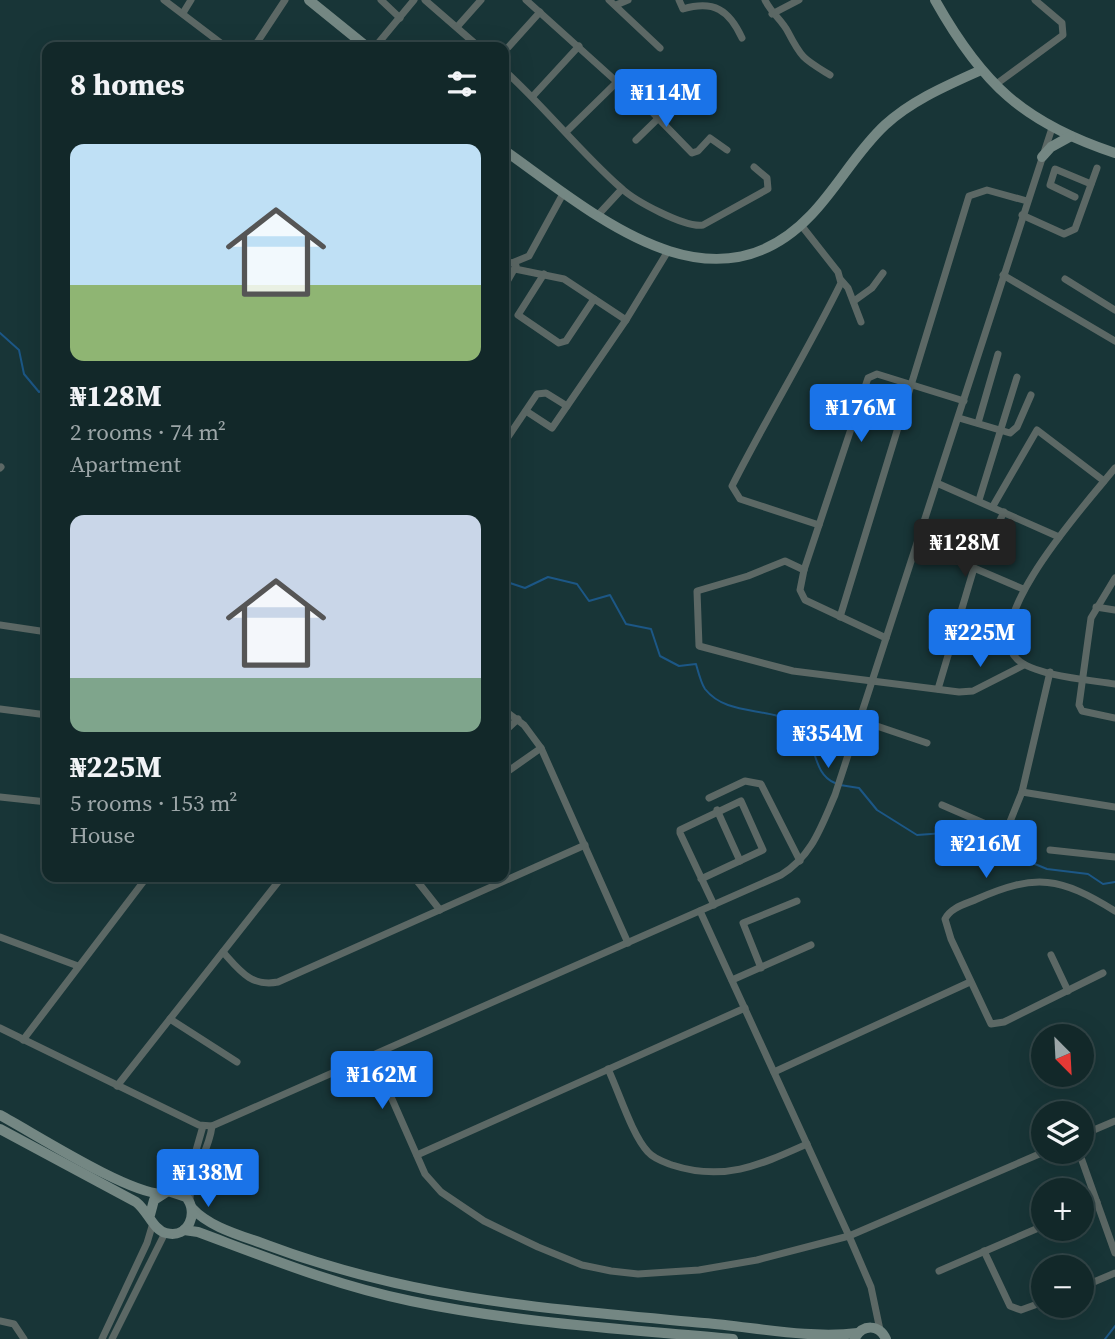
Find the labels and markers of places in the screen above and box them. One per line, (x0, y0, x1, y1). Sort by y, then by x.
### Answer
pin: ₦114M (617, 69, 715, 129)
pin: ₦176M (812, 384, 910, 444)
pin: ₦128M (916, 520, 1014, 579)
pin: ₦225M (931, 610, 1029, 669)
pin: ₦354M (779, 710, 877, 770)
pin: ₦216M (937, 820, 1035, 880)
pin: ₦162M (333, 1052, 431, 1111)
pin: ₦138M (159, 1150, 257, 1209)

